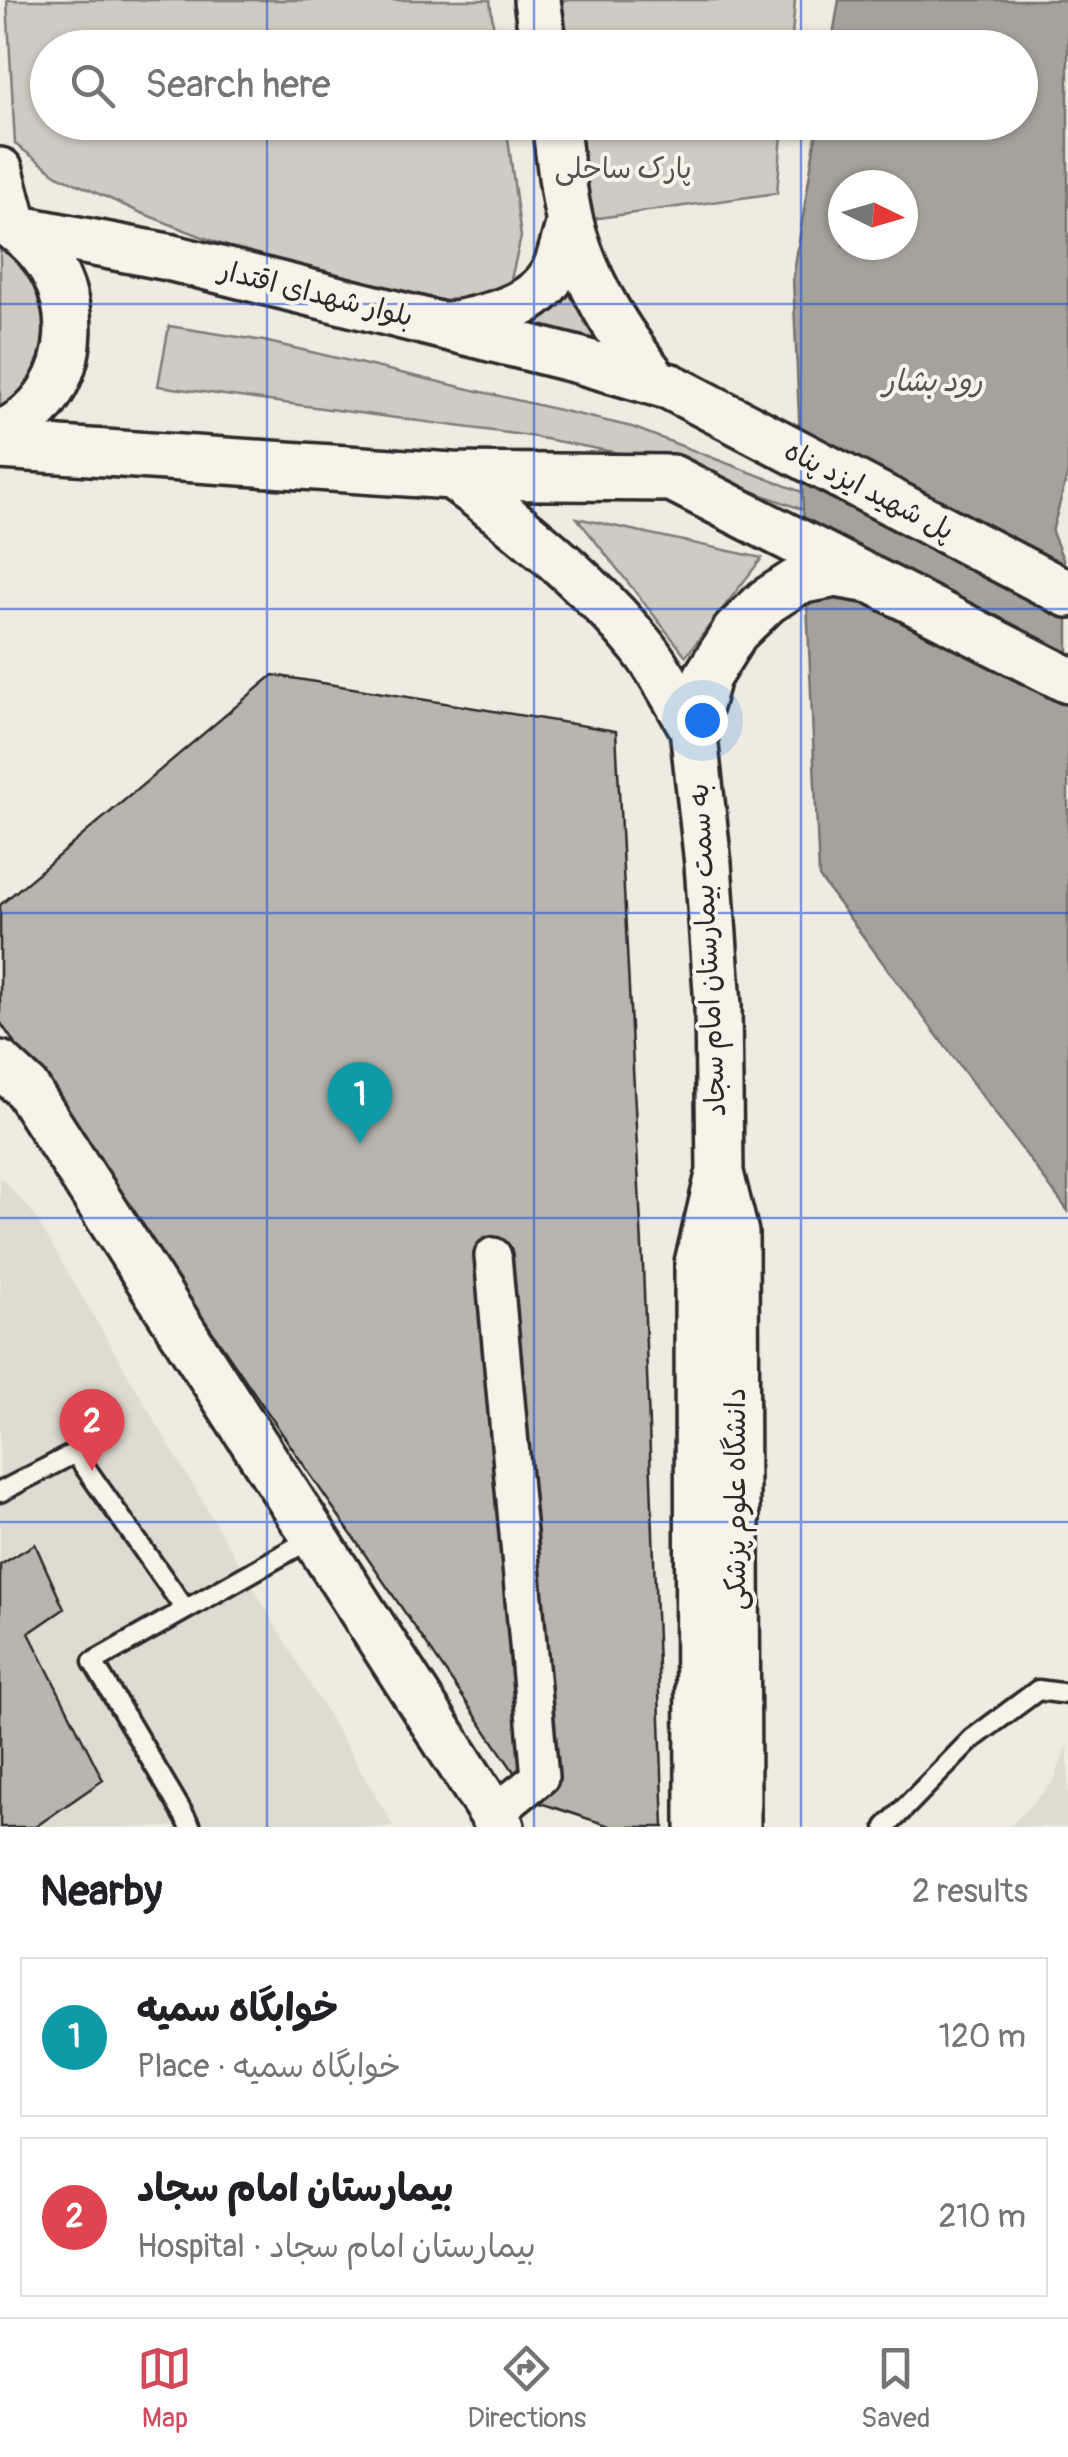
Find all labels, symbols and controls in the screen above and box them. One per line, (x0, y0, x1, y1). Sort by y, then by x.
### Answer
search box (30, 30, 1038, 140)
icon: search (65, 58, 120, 113)
text: Search here (145, 61, 331, 109)
park label: پارک ساحلی (554, 152, 692, 187)
north arrow (828, 170, 918, 260)
street label: بلوار شهدای اقتدار (214, 253, 416, 335)
water label: رود بشار (879, 363, 983, 400)
street label: پل شهید ایزد پناه (778, 433, 960, 549)
your location (677, 695, 728, 746)
street label: به سمت بیمارستان امام سجاد (682, 782, 737, 1118)
pin: 1 (328, 1062, 392, 1144)
pin: 2 (59, 1388, 124, 1471)
street label: دانشگاه علوم پزشکی (719, 1388, 757, 1610)
text: Nearby (40, 1866, 162, 1918)
text: 2 results (912, 1872, 1028, 1912)
text: خوابگاه سمیه (137, 1985, 338, 2033)
text: 1 (68, 2017, 81, 2057)
text: 120 m (938, 2017, 1026, 2057)
text: Place · خوابگاه سمیه (137, 2047, 401, 2087)
text: بیمارستان امام سجاد (137, 2165, 454, 2213)
text: 2 (66, 2197, 83, 2237)
text: 210 m (938, 2197, 1026, 2237)
text: Hospital · بیمارستان امام سجاد (137, 2227, 536, 2267)
tab: Map (137, 2341, 192, 2436)
tab: Directions (467, 2341, 586, 2436)
tab: Saved (861, 2341, 931, 2436)

